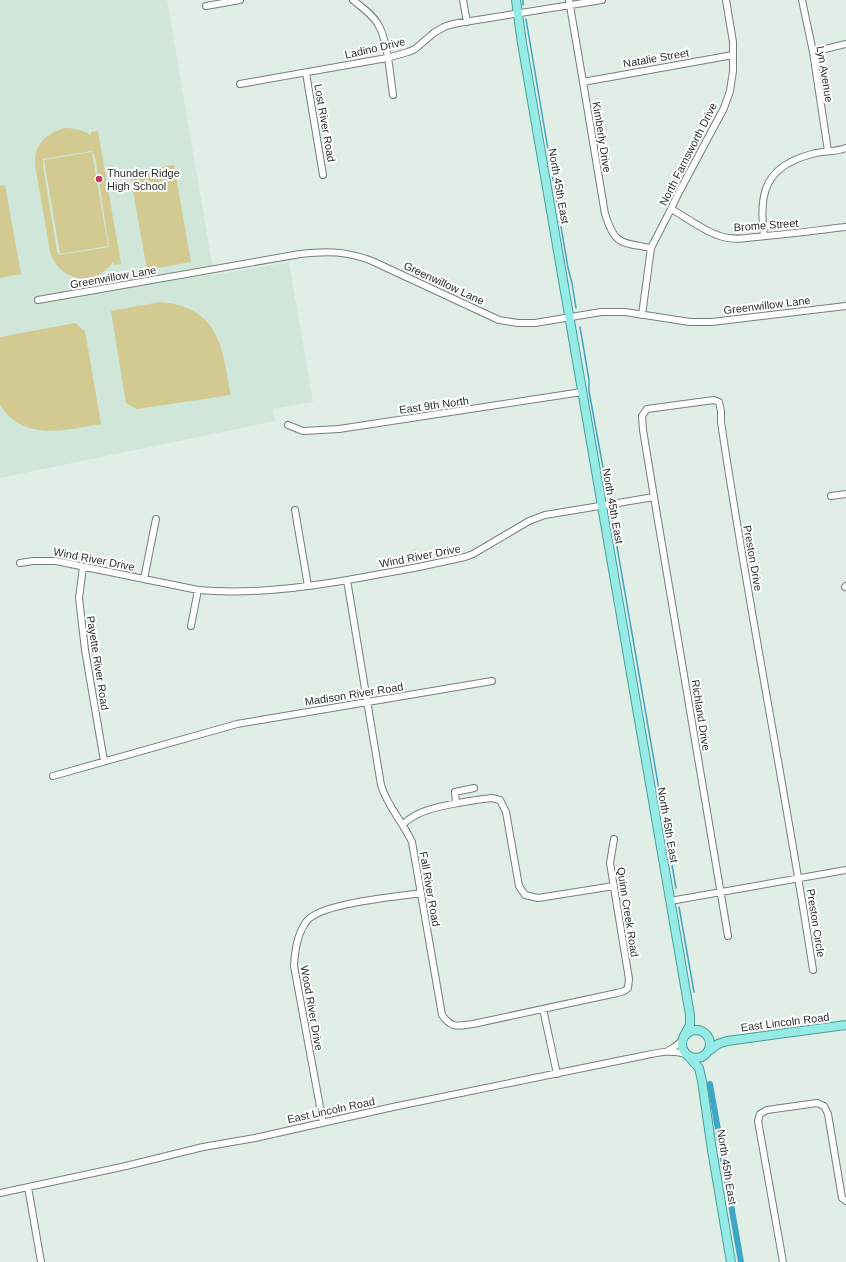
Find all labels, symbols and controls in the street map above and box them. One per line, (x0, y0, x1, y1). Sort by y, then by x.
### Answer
street label: Ladino Drive (344, 35, 406, 61)
street label: Lyn Avenue (815, 45, 835, 103)
street label: Natalie Street (622, 46, 690, 70)
street label: Lost River Road (312, 83, 338, 163)
street label: Kimberly Drive (590, 101, 614, 173)
street label: North Farnsworth Drive (657, 101, 719, 207)
street label: North 45th East (546, 147, 572, 225)
place label: Thunder Ridge High School (107, 167, 180, 192)
marker: Thunder Ridge High School (94, 174, 104, 184)
street label: Brome Street (733, 217, 799, 233)
street label: Greenwillow Lane (402, 259, 486, 307)
street label: Greenwillow Lane (69, 263, 157, 291)
street label: Greenwillow Lane (723, 294, 811, 316)
street label: East 9th North (398, 394, 470, 416)
street label: North 45th East (600, 467, 626, 545)
street label: Preston Drive (741, 524, 765, 592)
street label: Wind River Drive (378, 542, 462, 570)
street label: Wind River Drive (52, 545, 136, 573)
street label: Payette River Road (85, 615, 111, 711)
street label: Richland Drive (689, 679, 713, 751)
street label: Madison River Road (304, 680, 404, 708)
street label: North 45th East (655, 786, 681, 864)
street label: Fall River Road (418, 851, 442, 927)
street label: Quinn Creek Road (615, 866, 641, 958)
street label: Preston Circle (805, 888, 827, 958)
street label: Wood River Drive (299, 965, 325, 1051)
street label: East Lincoln Road (740, 1011, 830, 1033)
street label: East Lincoln Road (286, 1095, 376, 1125)
street label: North 45th East (715, 1128, 739, 1206)

